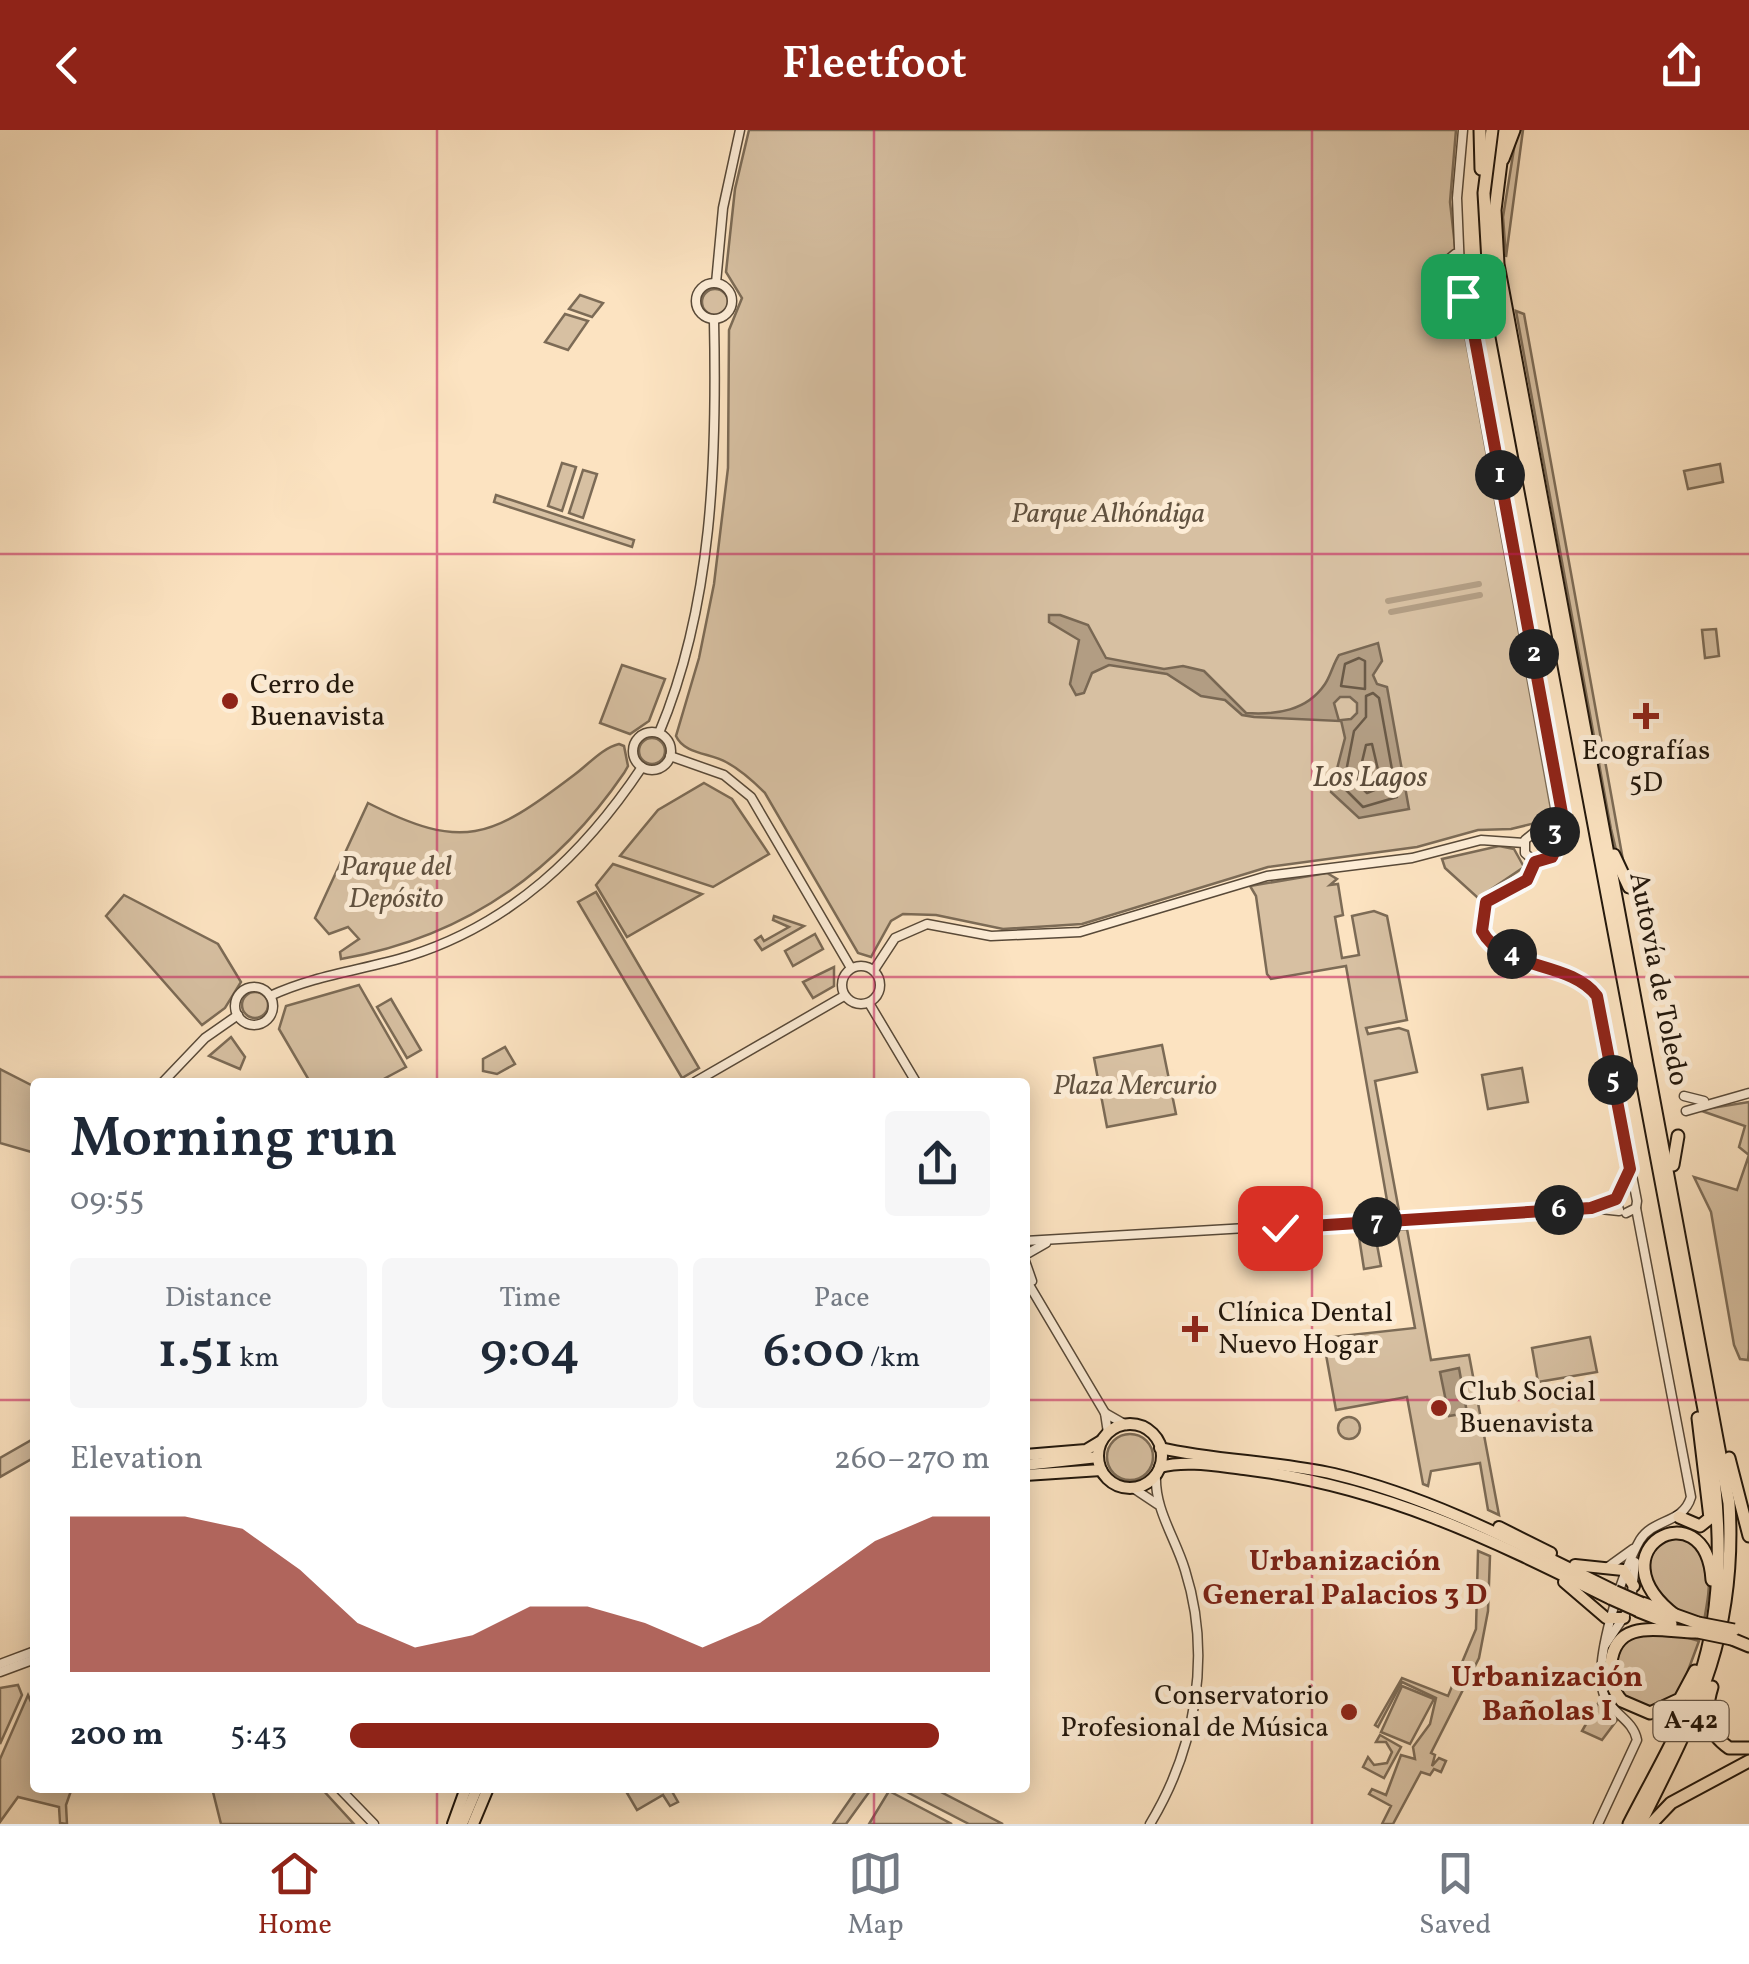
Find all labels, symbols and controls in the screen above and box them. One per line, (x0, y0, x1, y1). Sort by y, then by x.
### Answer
text: Fleetfoot (782, 34, 967, 97)
icon: back (40, 38, 95, 93)
icon: share (1654, 38, 1709, 93)
pin (1421, 254, 1506, 339)
icon: arrive (1436, 269, 1491, 324)
pin: 1 (1475, 450, 1525, 500)
text: 1 (1494, 455, 1506, 494)
park label: Parque Alhóndiga (1011, 495, 1205, 534)
pin: 2 (1509, 629, 1559, 679)
text: 2 (1527, 634, 1541, 673)
place label: Cerro de Buenavista (250, 666, 385, 737)
marker: Cerro de Buenavista (219, 690, 241, 712)
marker: Ecografías 5D (1633, 703, 1659, 729)
place label: Ecografías 5D (1582, 732, 1710, 803)
water label: Los Lagos (1313, 757, 1428, 799)
pin: 3 (1530, 807, 1580, 857)
text: 3 (1548, 812, 1562, 851)
park label: Parque del Depósito (340, 848, 452, 919)
street label: Autovía de Toledo (1618, 869, 1698, 1089)
pin: 4 (1487, 929, 1537, 979)
text: 4 (1504, 934, 1520, 973)
pin: 5 (1588, 1055, 1638, 1105)
text: 5 (1606, 1060, 1620, 1099)
park label: Plaza Mercurio (1053, 1067, 1217, 1106)
text: Morning run (70, 1103, 398, 1179)
button: share (885, 1111, 990, 1216)
text: 09:55 (70, 1179, 145, 1223)
pin: 6 (1534, 1185, 1584, 1235)
pin (1238, 1186, 1323, 1271)
text: 6 (1551, 1190, 1567, 1229)
pin: 7 (1352, 1197, 1402, 1247)
icon: check (1253, 1201, 1308, 1256)
text: 7 (1370, 1202, 1384, 1241)
text: Distance (165, 1279, 272, 1318)
text: Time (499, 1279, 561, 1318)
text: Pace (814, 1279, 870, 1318)
place label: Clínica Dental Nuevo Hogar (1218, 1294, 1393, 1365)
marker: Clínica Dental Nuevo Hogar (1182, 1316, 1208, 1342)
text: 1.51 (157, 1318, 234, 1388)
text: 9:04 (480, 1318, 580, 1388)
text: 6:00 (763, 1318, 864, 1388)
text: km (234, 1339, 279, 1378)
text: /km (864, 1339, 920, 1378)
place label: Club Social Buenavista (1459, 1373, 1596, 1444)
marker: Club Social Buenavista (1428, 1397, 1450, 1419)
text: Elevation (70, 1438, 203, 1482)
text: 260–270 m (834, 1438, 990, 1482)
district label: Urbanización General Palacios 3 D (1203, 1541, 1487, 1617)
district label: Urbanización Bañolas I (1451, 1657, 1643, 1733)
place label: Conservatorio Profesional de Música (1060, 1677, 1329, 1748)
marker: Conservatorio Profesional de Música (1338, 1701, 1360, 1723)
road number: A-42 (1654, 1701, 1728, 1741)
text: 200 m (70, 1714, 164, 1758)
text: 5:43 (230, 1714, 287, 1758)
tab: Home (258, 1846, 332, 1945)
tab: Map (847, 1846, 903, 1945)
tab: Saved (1419, 1846, 1491, 1945)

